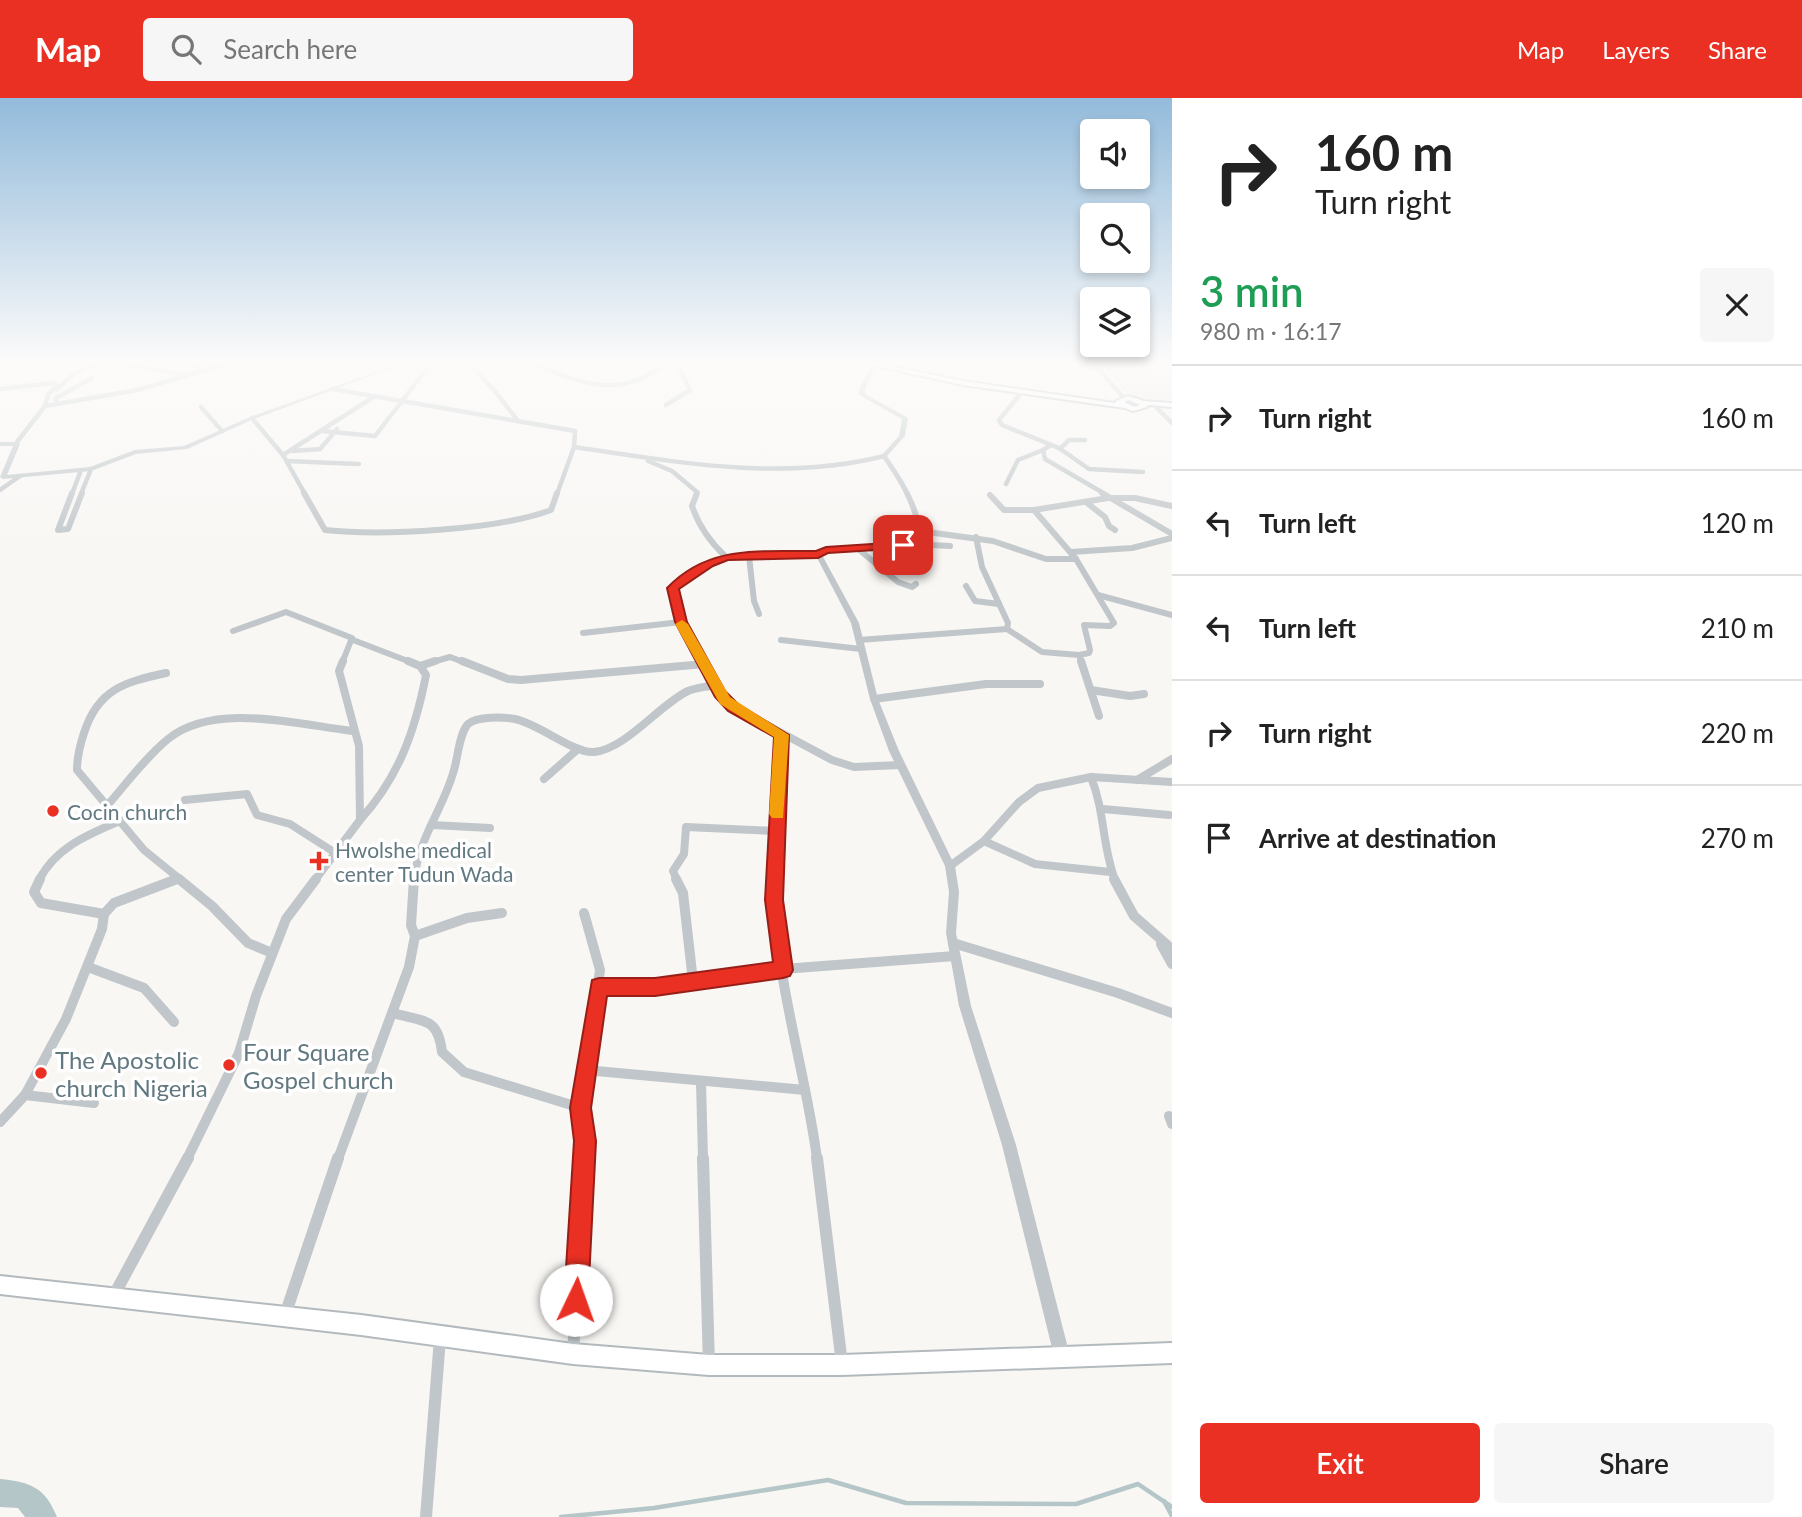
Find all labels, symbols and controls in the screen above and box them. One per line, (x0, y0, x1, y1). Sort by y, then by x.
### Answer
search box (143, 18, 633, 81)
text: Map (35, 29, 101, 69)
icon: search (167, 30, 205, 68)
text: Search here (223, 33, 357, 65)
text: Map (1517, 35, 1564, 64)
text: Layers (1602, 35, 1670, 64)
text: Share (1708, 35, 1767, 64)
map controls (1080, 119, 1150, 357)
button: sound (1080, 119, 1150, 189)
text: 160 m (1315, 123, 1453, 181)
icon: right (1200, 126, 1291, 217)
text: Turn right (1315, 182, 1451, 221)
button: search (1080, 203, 1150, 273)
text: 3 min (1200, 266, 1304, 316)
button: close (1700, 268, 1774, 342)
button: layers (1080, 287, 1150, 357)
text: 980 m · 16:17 (1200, 317, 1342, 345)
icon: right (1200, 399, 1238, 437)
text: Turn right (1259, 402, 1372, 434)
text: 160 m (1701, 402, 1774, 434)
icon: left (1200, 504, 1238, 542)
text: Turn left (1259, 507, 1356, 539)
text: 120 m (1701, 507, 1774, 539)
pin (873, 515, 933, 575)
icon: arrive (884, 526, 922, 564)
icon: left (1200, 609, 1238, 647)
text: Turn left (1259, 612, 1356, 644)
text: 210 m (1701, 612, 1774, 644)
icon: right (1200, 714, 1238, 752)
text: Turn right (1259, 717, 1372, 749)
text: 220 m (1701, 717, 1774, 749)
place label: Cocin church (67, 799, 187, 824)
marker: Cocin church (45, 803, 61, 819)
icon: arrive (1200, 819, 1238, 857)
text: Arrive at destination (1259, 822, 1496, 854)
text: 270 m (1701, 822, 1774, 854)
place label: Hwolshe medical center Tudun Wada (335, 837, 513, 886)
marker: Hwolshe medical center Tudun Wada (309, 851, 329, 871)
place label: Four Square Gospel church (243, 1037, 394, 1094)
place label: The Apostolic church Nigeria (55, 1045, 208, 1102)
marker: Four Square Gospel church (221, 1057, 237, 1073)
marker: The Apostolic church Nigeria (33, 1065, 49, 1081)
position arrow (539, 1263, 613, 1337)
button: Exit (1200, 1423, 1480, 1503)
button: Share (1494, 1423, 1774, 1503)

